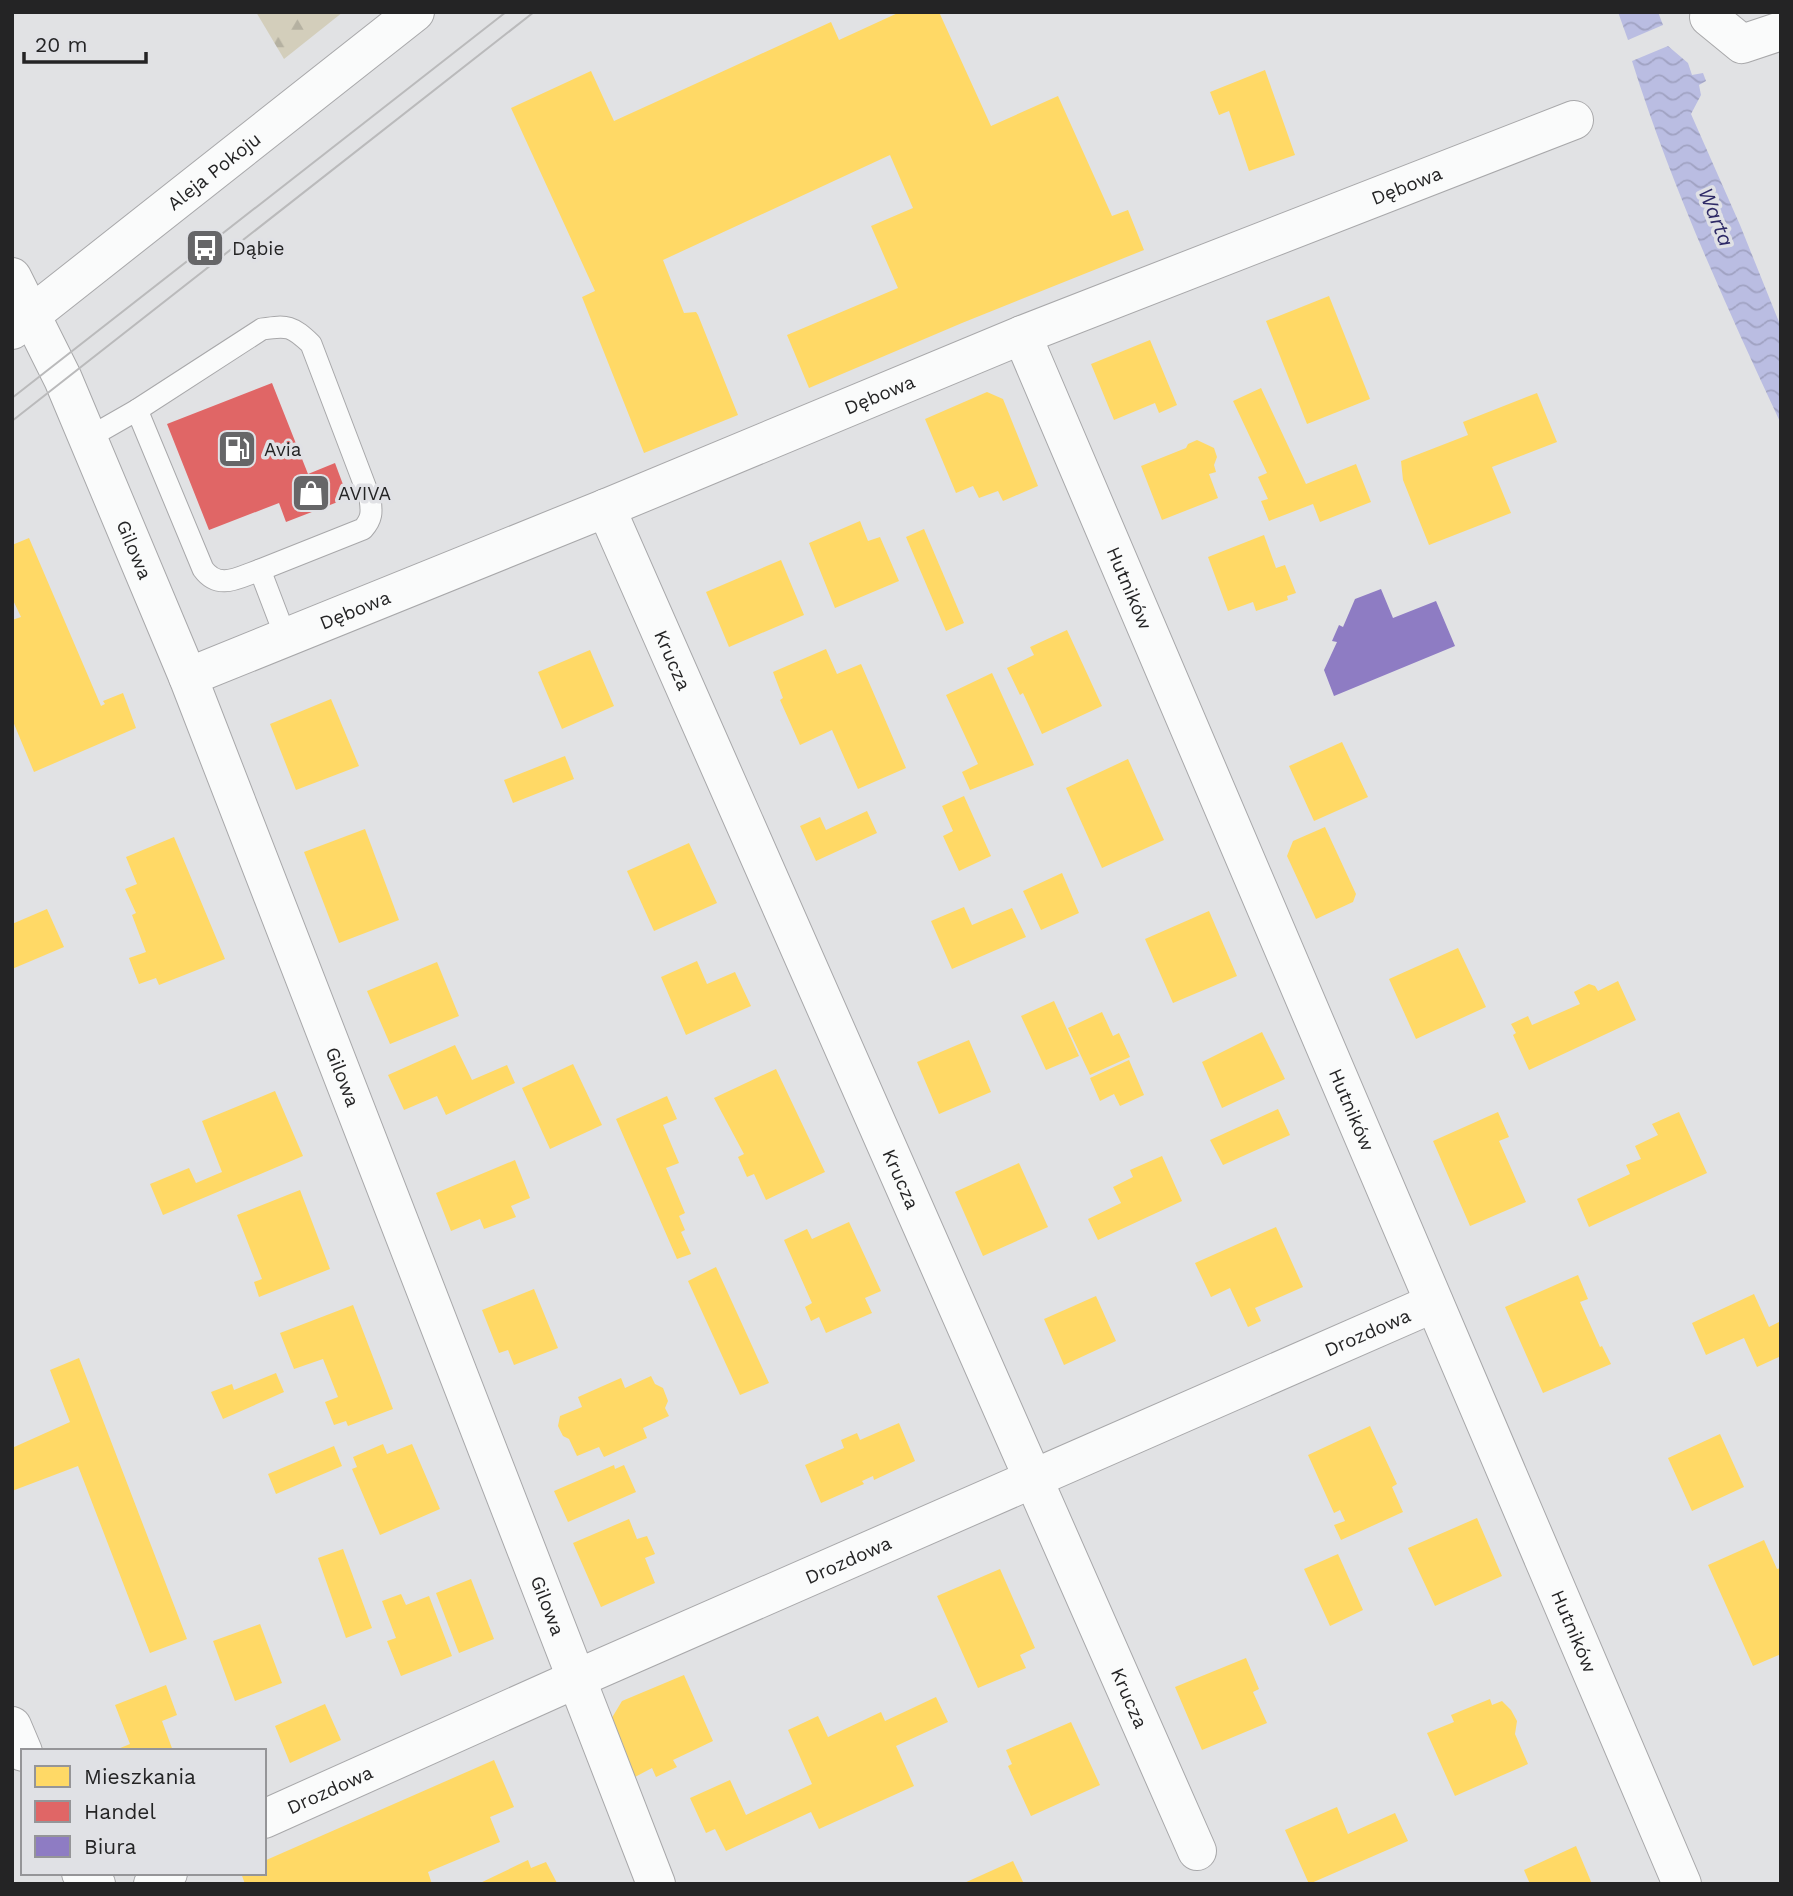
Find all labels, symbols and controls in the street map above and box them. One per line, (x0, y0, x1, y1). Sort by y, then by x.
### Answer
scale bar (24, 21, 147, 65)
text: 20 m (35, 32, 87, 57)
street label: Aleja Pokoju (163, 127, 265, 215)
street label: Dębowa (1368, 161, 1446, 210)
water label: Warta (1693, 184, 1739, 250)
bus stop icon: Dąbie (184, 227, 226, 269)
place label: Dąbie (232, 237, 284, 260)
street label: Dębowa (841, 370, 918, 420)
fuel station icon: Avia (216, 428, 258, 470)
place label: Avia (264, 438, 302, 461)
shop icon: AVIVA (290, 472, 332, 514)
place label: AVIVA (338, 482, 392, 505)
street label: Gilowa (111, 517, 157, 583)
street label: Hutników (1102, 543, 1157, 633)
street label: Dębowa (316, 585, 394, 635)
street label: Krucza (649, 626, 696, 694)
street label: Gilowa (321, 1044, 365, 1110)
street label: Hutników (1324, 1065, 1379, 1155)
street label: Krucza (877, 1145, 924, 1213)
street label: Drozdowa (1321, 1304, 1414, 1362)
street label: Drozdowa (802, 1531, 895, 1589)
street label: Gilowa (526, 1572, 570, 1639)
street label: Hutników (1546, 1587, 1602, 1676)
street label: Krucza (1106, 1664, 1153, 1732)
legend (21, 1749, 266, 1875)
street label: Drozdowa (283, 1761, 377, 1819)
text: Mieszkania (84, 1764, 196, 1789)
text: Handel (84, 1799, 156, 1824)
text: Biura (84, 1834, 137, 1859)

